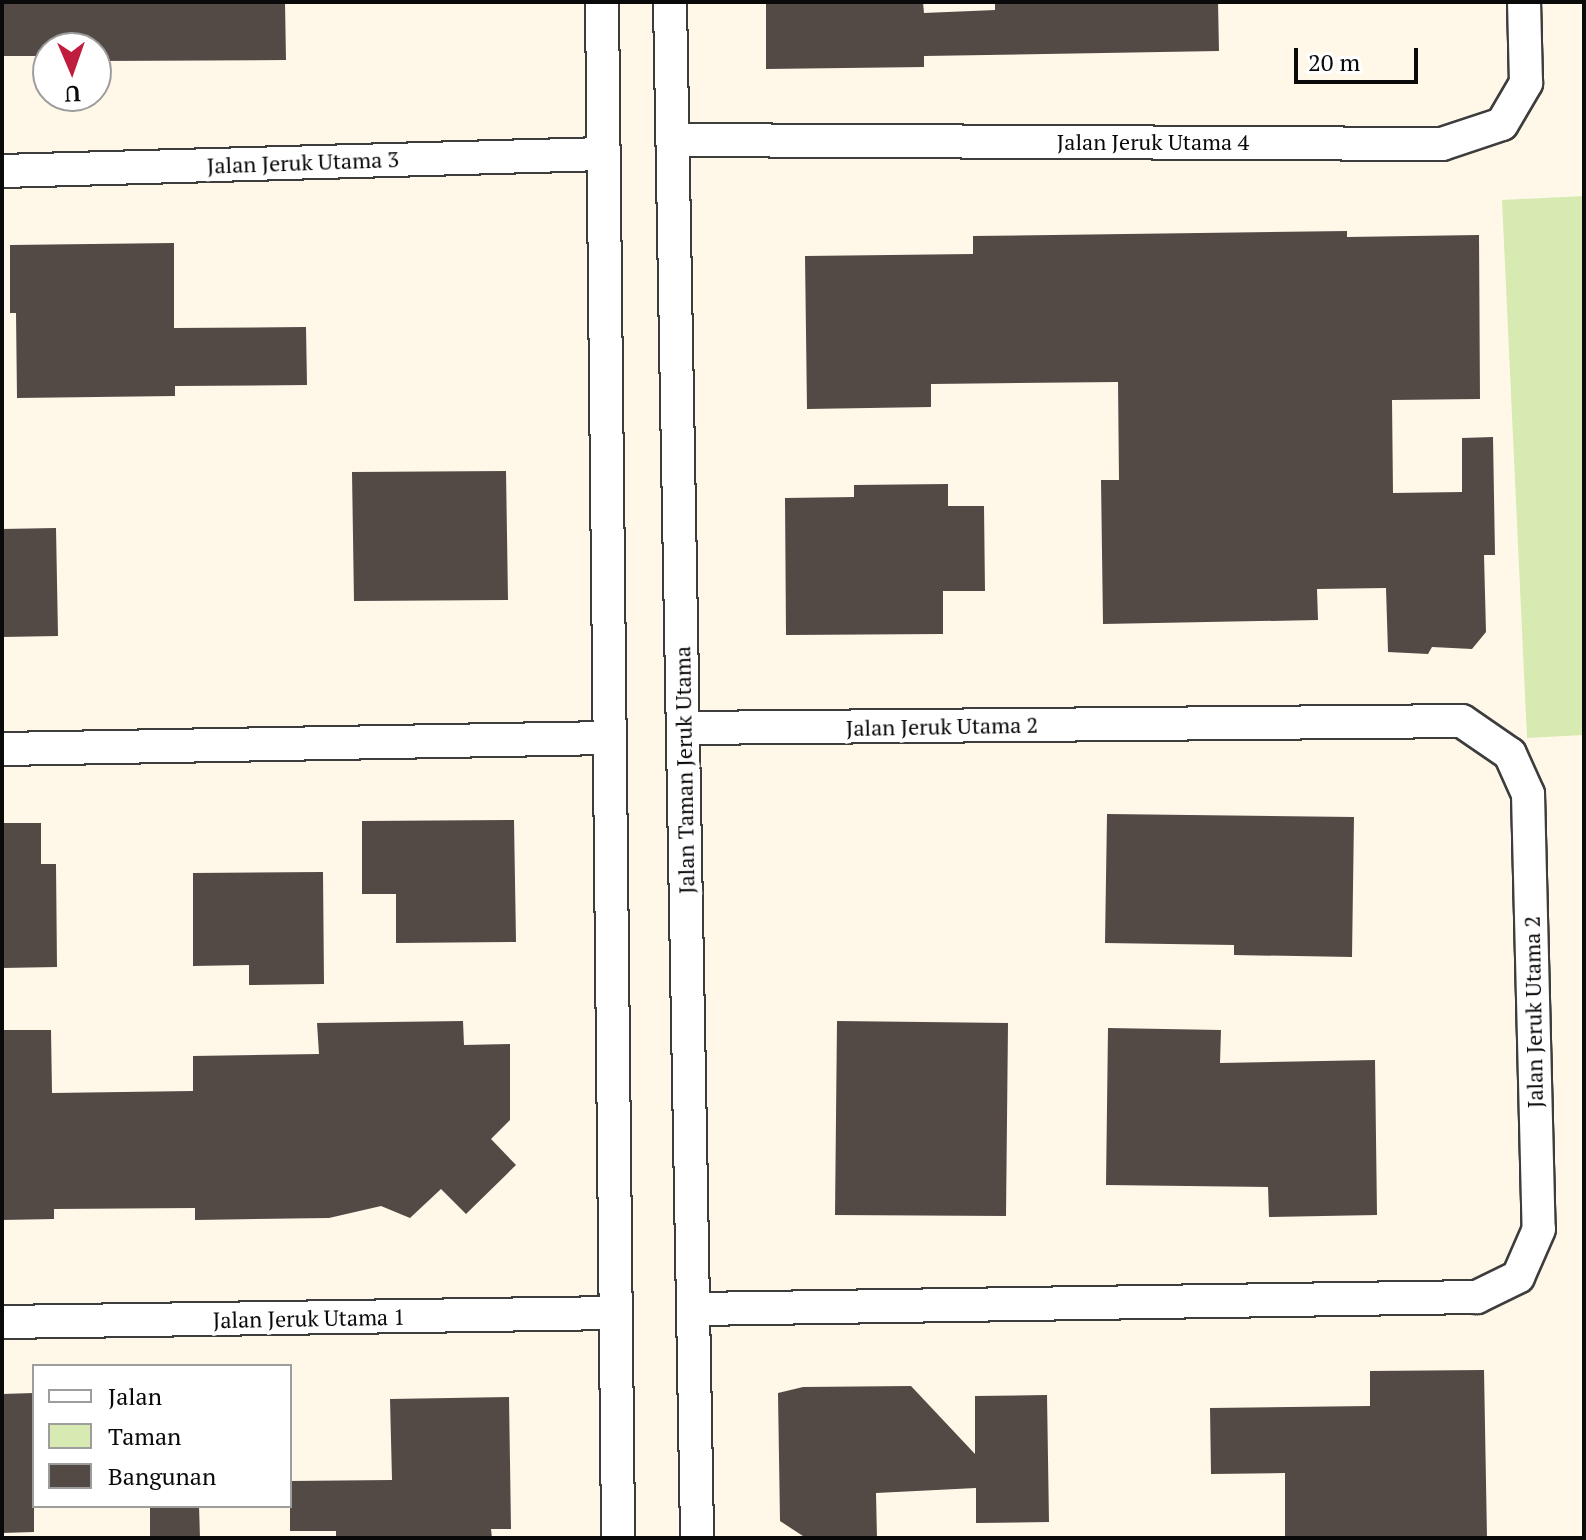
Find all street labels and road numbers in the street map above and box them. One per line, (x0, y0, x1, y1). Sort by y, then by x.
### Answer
street label: Jalan Jeruk Utama 4 (1057, 129, 1249, 155)
street label: Jalan Jeruk Utama 3 (206, 145, 400, 179)
street label: Jalan Taman Jeruk Utama (669, 646, 699, 894)
street label: Jalan Jeruk Utama 2 (846, 711, 1038, 741)
street label: Jalan Jeruk Utama 2 (1518, 916, 1548, 1108)
street label: Jalan Jeruk Utama 1 (213, 1303, 405, 1333)

